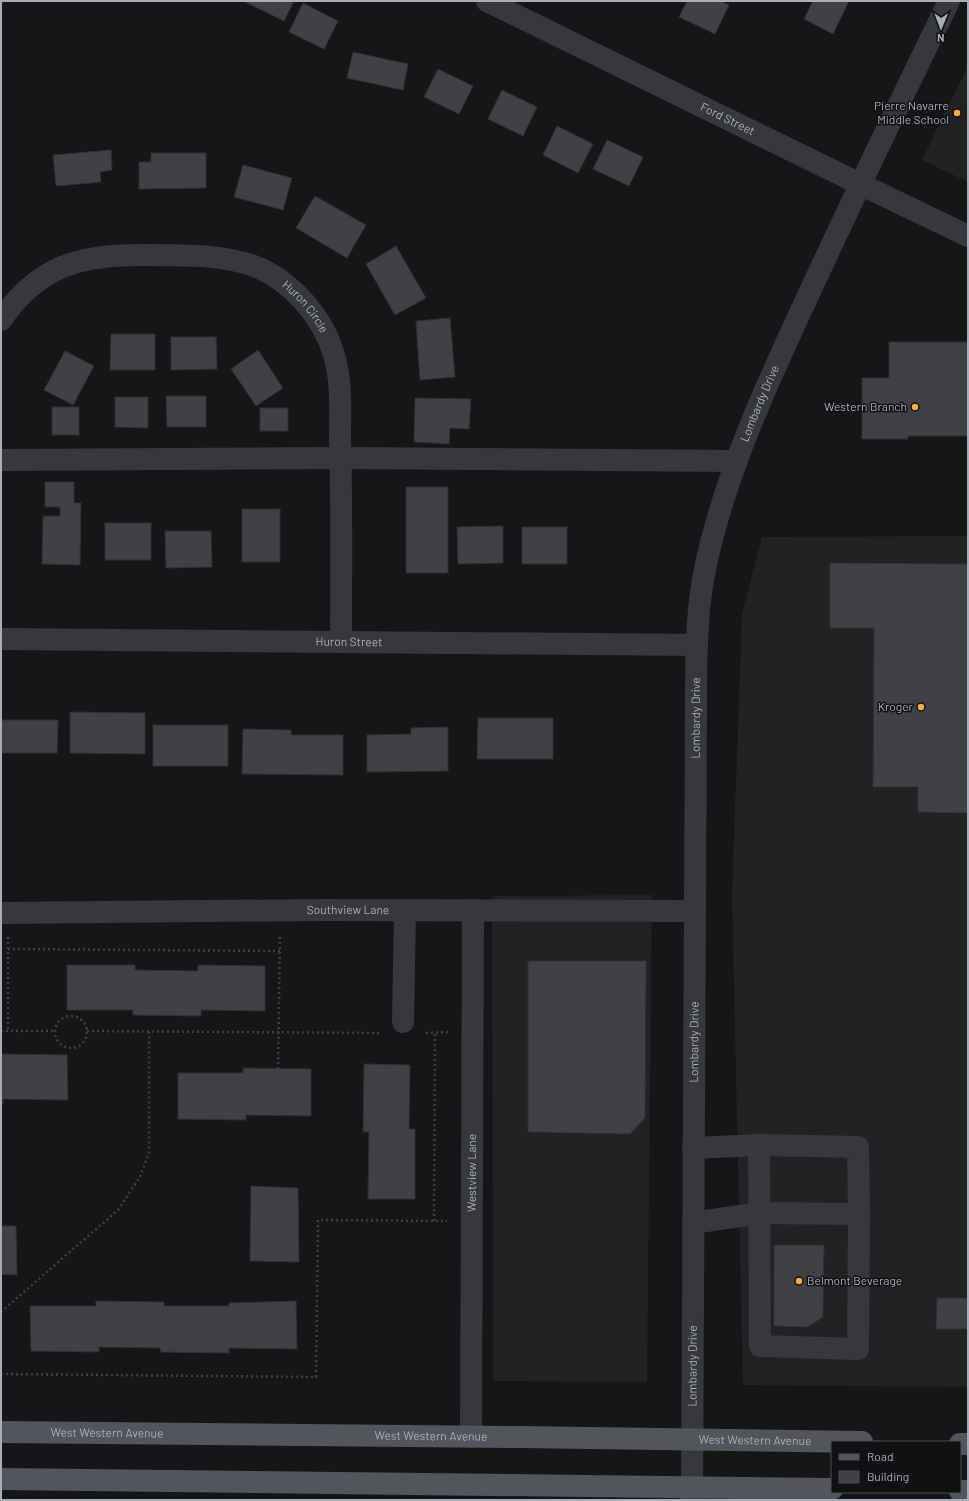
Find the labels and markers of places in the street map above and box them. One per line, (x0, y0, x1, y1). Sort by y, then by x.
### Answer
place label: Pierre Navarre Middle School (874, 98, 949, 126)
marker: Pierre Navarre Middle School (952, 108, 962, 118)
place label: Western Branch (824, 399, 907, 413)
marker: Western Branch (910, 402, 920, 412)
place label: Kroger (878, 699, 914, 713)
marker: Kroger (916, 702, 926, 712)
place label: Belmont Beverage (807, 1273, 902, 1287)
marker: Belmont Beverage (794, 1276, 804, 1286)

